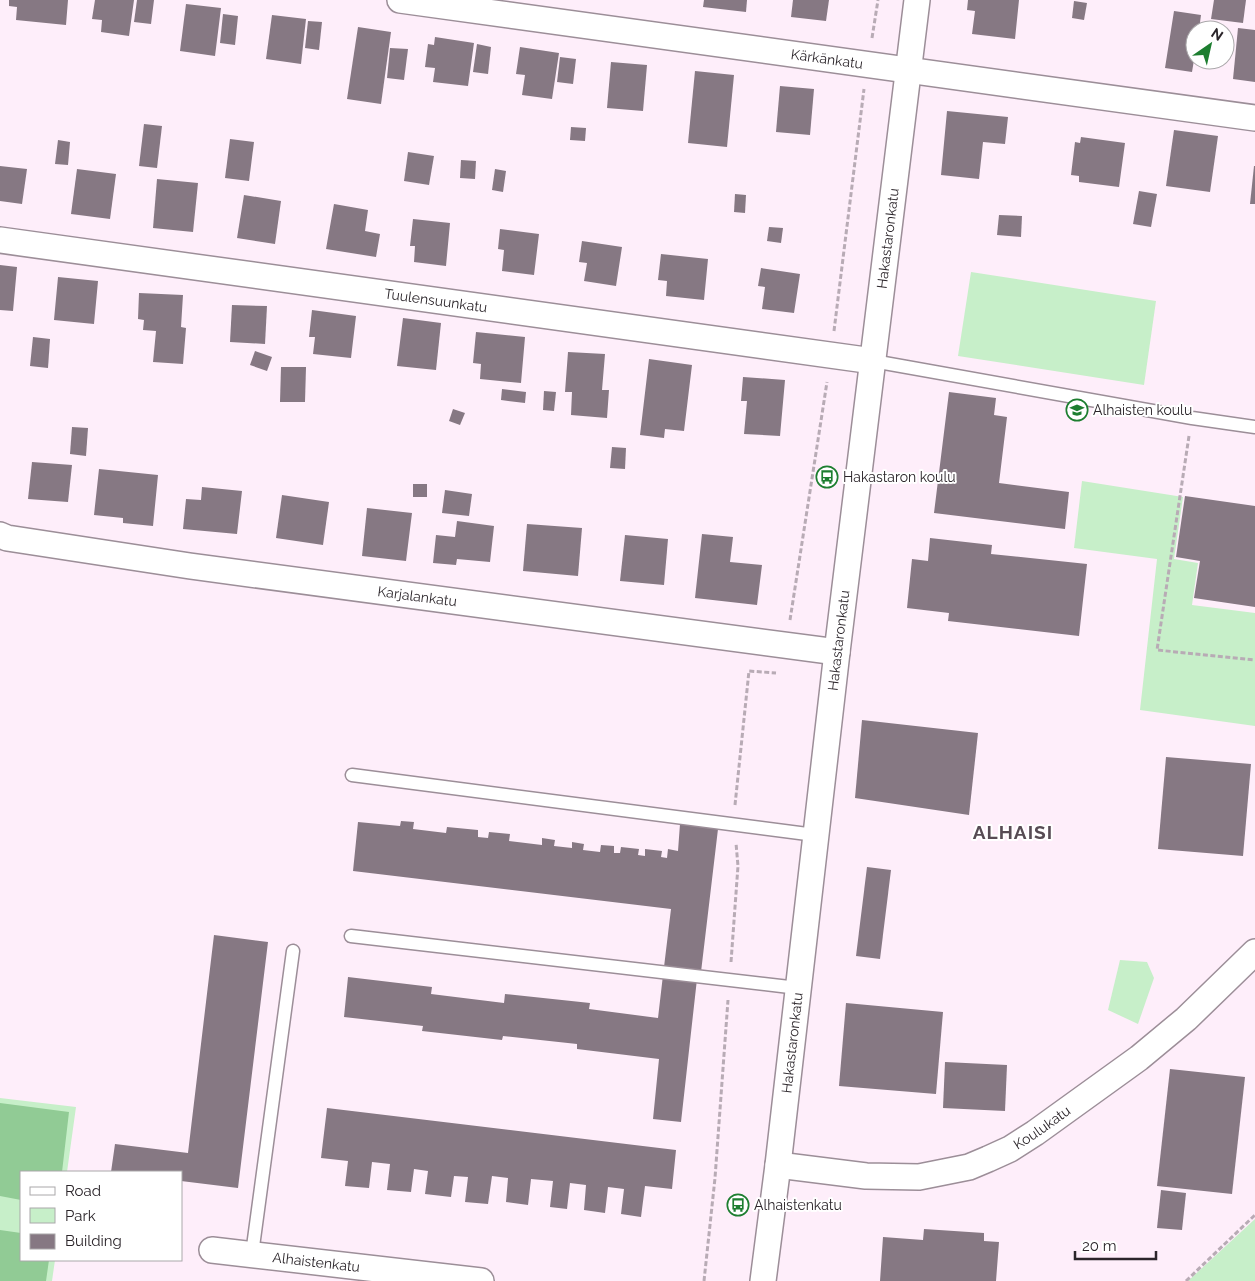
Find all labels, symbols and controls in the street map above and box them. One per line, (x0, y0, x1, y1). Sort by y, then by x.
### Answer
north arrow (1185, 20, 1235, 70)
text: N (1208, 25, 1226, 44)
street label: Kärkänkatu (790, 46, 864, 72)
street label: Hakastaronkatu (874, 187, 902, 290)
street label: Tuulensuunkatu (383, 285, 488, 315)
school or university icon: Alhaisten koulu (1065, 398, 1089, 422)
place label: Alhaisten koulu (1093, 402, 1192, 418)
bus stop icon: Hakastaron koulu (815, 465, 839, 489)
place label: Hakastaron koulu (843, 469, 956, 485)
street label: Karjalankatu (377, 583, 458, 609)
street label: Hakastaronkatu (825, 589, 853, 692)
district label: ALHAISI (973, 821, 1053, 843)
street label: Hakastaronkatu (778, 992, 806, 1094)
street label: Koulukatu (1011, 1102, 1073, 1153)
legend (20, 1171, 182, 1261)
text: Road (65, 1182, 101, 1200)
bus stop icon: Alhaistenkatu (726, 1193, 750, 1217)
place label: Alhaistenkatu (754, 1197, 842, 1213)
text: Park (65, 1207, 96, 1225)
scale bar (1075, 1228, 1156, 1260)
text: Building (65, 1232, 122, 1250)
text: 20 m (1082, 1237, 1117, 1255)
street label: Alhaistenkatu (272, 1249, 361, 1275)

